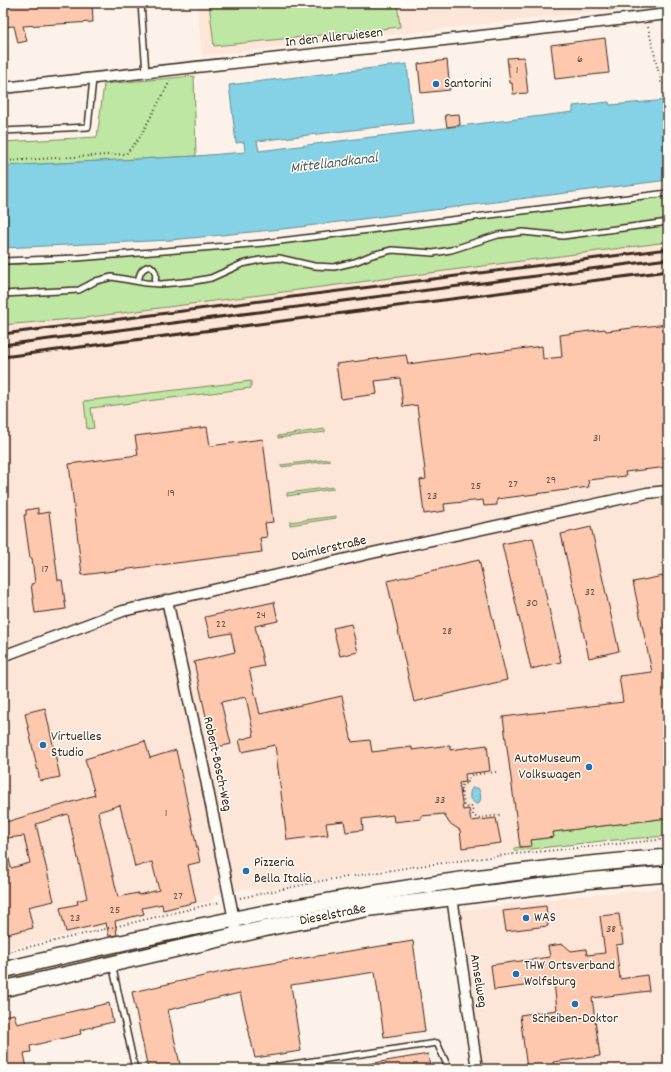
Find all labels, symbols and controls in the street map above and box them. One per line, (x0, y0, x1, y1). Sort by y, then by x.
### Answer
street label: In den Allerwiesen (284, 23, 384, 53)
house number: 6 (577, 51, 583, 68)
house number: 1 (516, 62, 518, 79)
place label: Santorini (444, 74, 492, 94)
marker: Santorini (431, 79, 441, 89)
water label: Mittellandkanal (289, 148, 380, 180)
house number: 31 (593, 430, 601, 447)
house number: 29 (546, 472, 556, 489)
house number: 27 (508, 476, 518, 493)
house number: 25 (471, 478, 481, 495)
house number: 19 (167, 485, 175, 502)
house number: 23 (427, 488, 437, 505)
street label: Daimlerstraße (290, 531, 368, 567)
house number: 17 (41, 561, 49, 578)
house number: 32 (585, 584, 595, 601)
house number: 30 (526, 595, 538, 612)
house number: 24 (256, 607, 266, 624)
house number: 22 (216, 616, 226, 633)
house number: 28 (442, 623, 452, 640)
street label: Robert-Bosch-Weg (197, 715, 237, 813)
place label: Virtuelles Studio (51, 727, 102, 763)
marker: Virtuelles Studio (38, 740, 48, 750)
place label: AutoMuseum Volkswagen (514, 749, 581, 785)
marker: AutoMuseum Volkswagen (584, 762, 594, 772)
house number: 33 (435, 792, 445, 809)
house number: 1 (165, 805, 167, 822)
place label: Pizzeria Bella Italia (254, 853, 312, 889)
marker: Pizzeria Bella Italia (241, 866, 251, 876)
house number: 27 (173, 888, 183, 905)
street label: Dieselstraße (298, 899, 368, 931)
house number: 25 (110, 902, 120, 919)
place label: WAS (534, 908, 556, 928)
house number: 23 (70, 910, 80, 927)
marker: WAS (521, 913, 531, 923)
house number: 38 (606, 921, 616, 938)
street label: Amselweg (464, 953, 492, 1009)
place label: THW Ortsverband Wolfsburg (524, 956, 615, 992)
marker: THW Ortsverband Wolfsburg (511, 969, 521, 979)
marker: Scheiben-Doktor (570, 999, 580, 1009)
place label: Scheiben-Doktor (532, 1009, 619, 1029)

